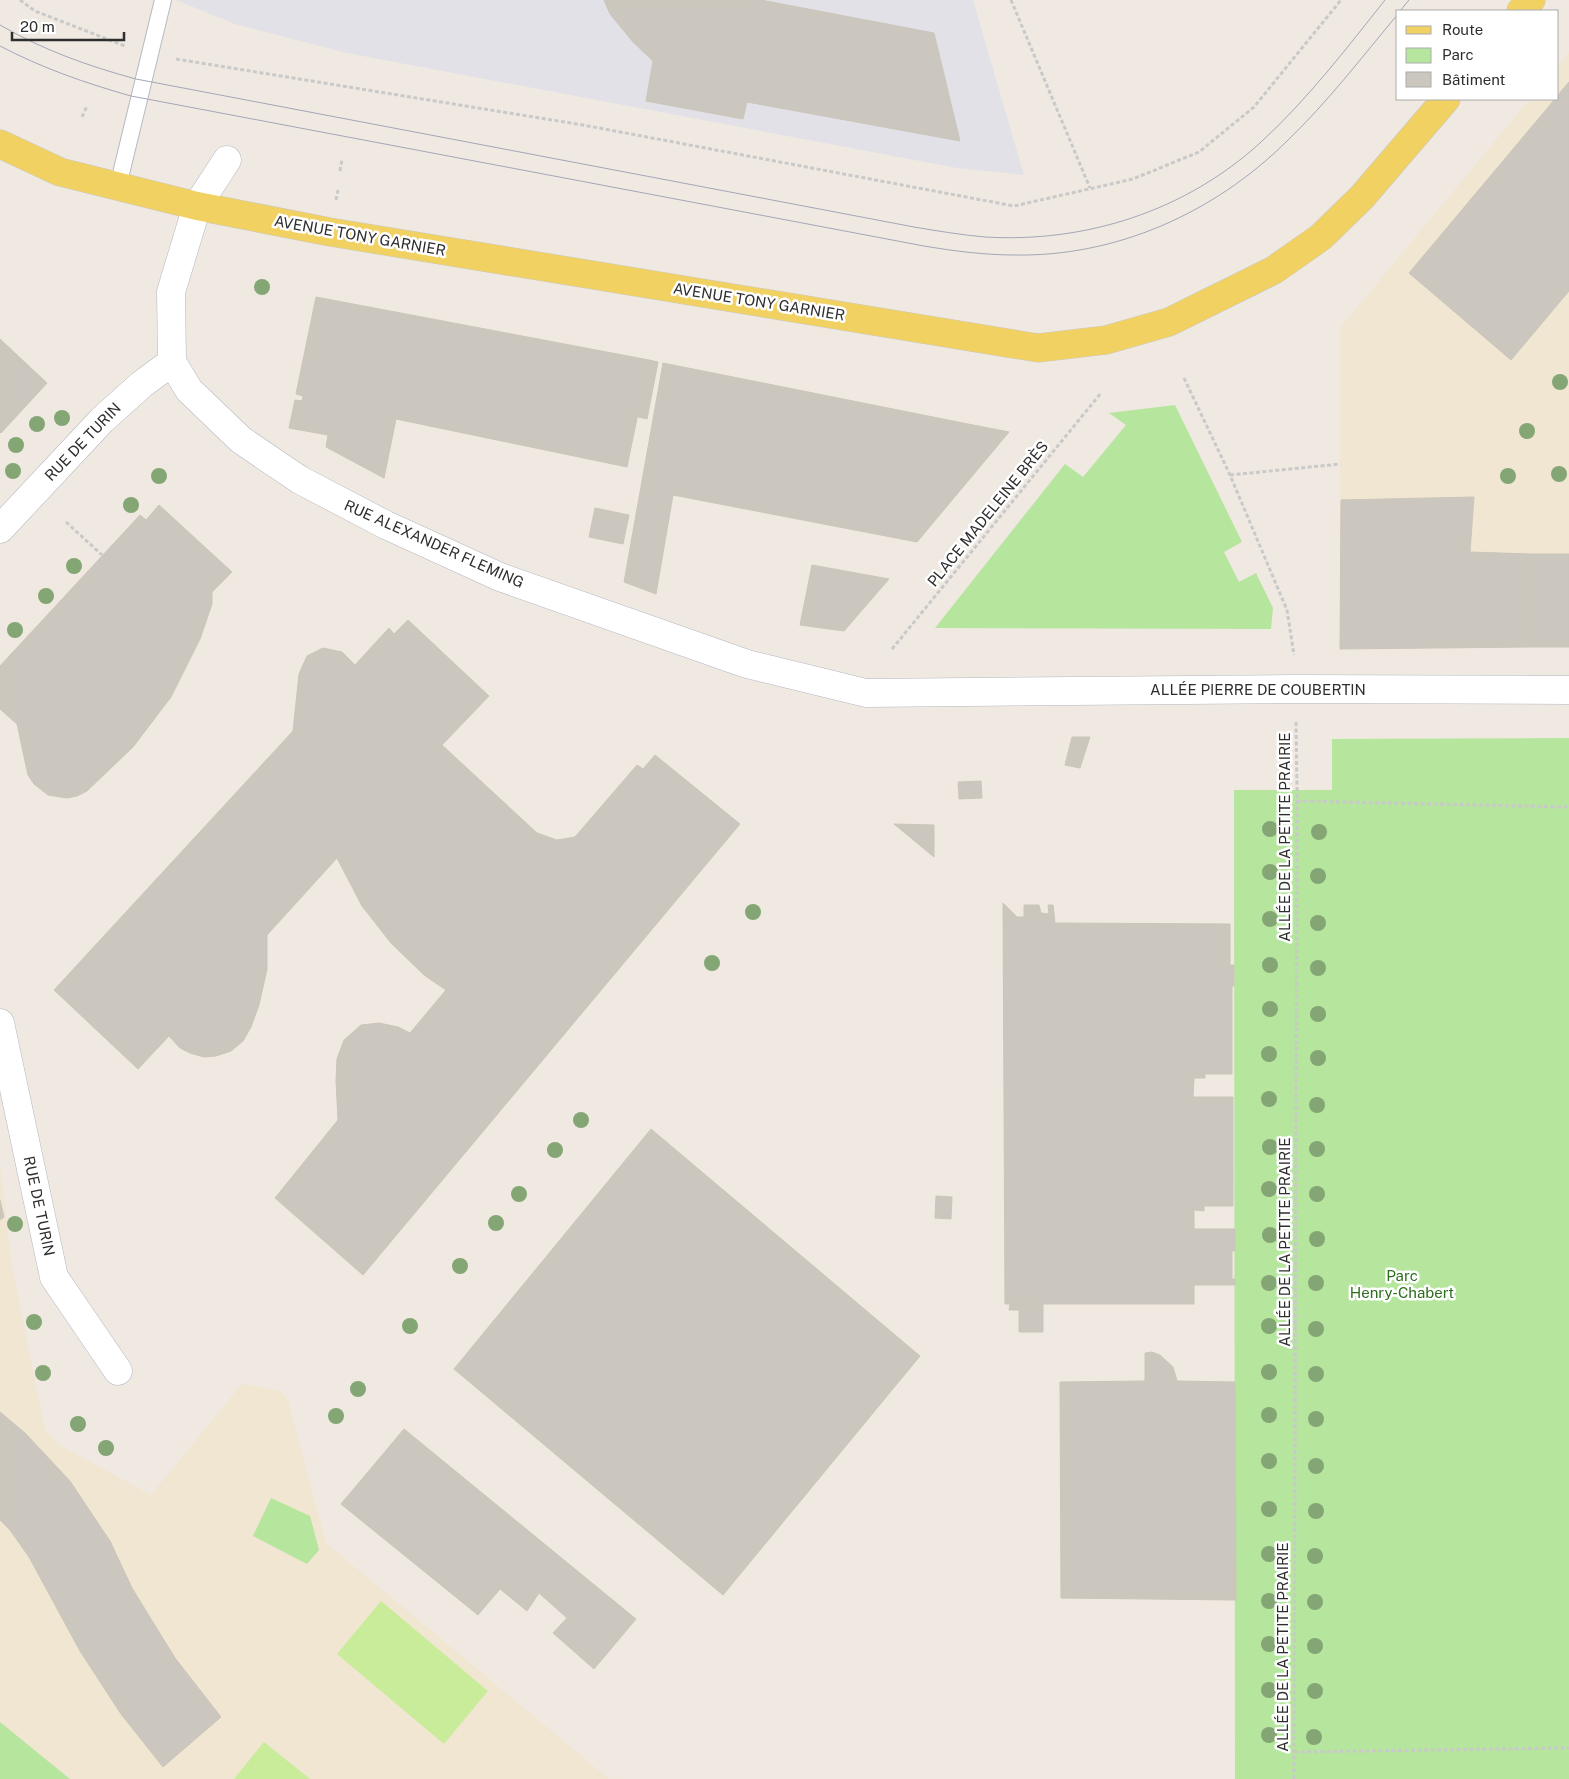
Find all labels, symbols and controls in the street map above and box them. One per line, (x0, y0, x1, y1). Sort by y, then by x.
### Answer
scale bar (12, 10, 125, 42)
legend (1396, 10, 1559, 100)
text: 20 m (20, 18, 55, 35)
text: Route (1442, 21, 1483, 38)
text: Parc (1442, 46, 1474, 63)
text: Bâtiment (1442, 71, 1505, 88)
street label: AVENUE TONY GARNIER (273, 212, 447, 259)
street label: AVENUE TONY GARNIER (672, 280, 846, 323)
street label: RUE DE TURIN (41, 399, 124, 484)
street label: PLACE MADELEINE BRÈS (924, 438, 1051, 590)
street label: RUE ALEXANDER FLEMING (342, 496, 527, 591)
street label: ALLÉE PIERRE DE COUBERTIN (1150, 681, 1366, 698)
street label: ALLÉE DE LA PETITE PRAIRIE (1276, 732, 1293, 942)
street label: ALLÉE DE LA PETITE PRAIRIE (1276, 1137, 1293, 1347)
street label: RUE DE TURIN (21, 1154, 58, 1257)
park label: Parc Henry-Chabert (1350, 1267, 1454, 1301)
street label: ALLÉE DE LA PETITE PRAIRIE (1274, 1542, 1291, 1752)

